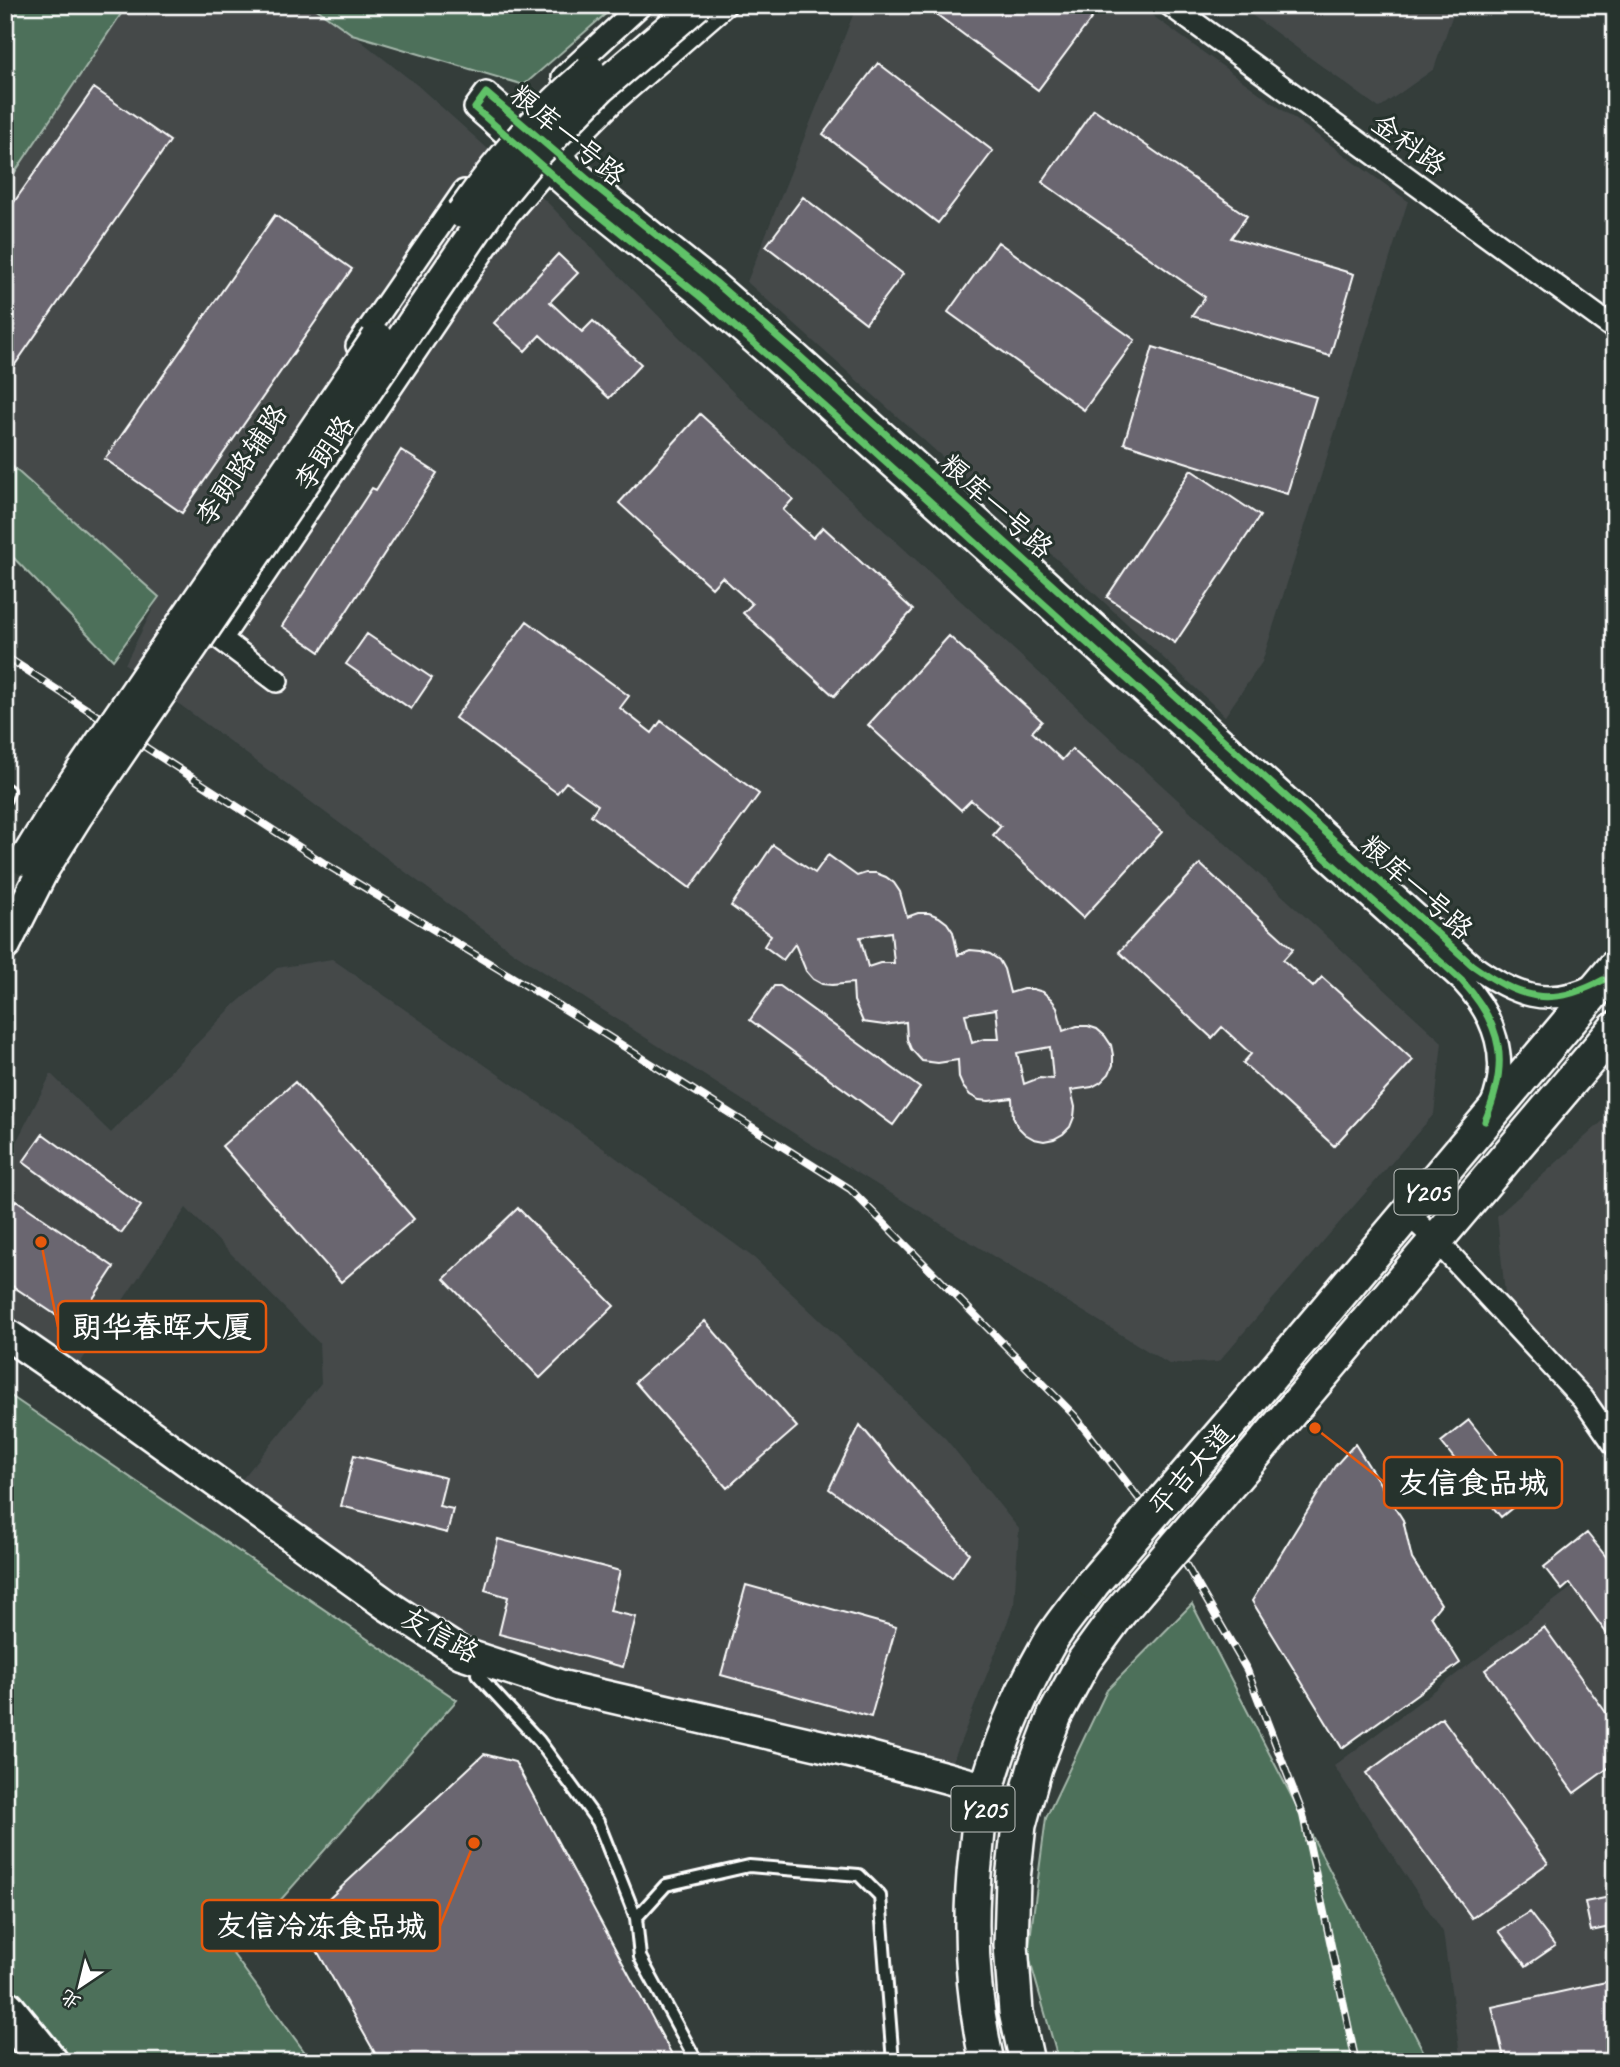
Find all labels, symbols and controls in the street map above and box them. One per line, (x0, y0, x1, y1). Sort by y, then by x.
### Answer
street label: 粮库一号路 (503, 77, 633, 193)
street label: 金科路 (1365, 105, 1453, 183)
street label: 李朗路辅路 (187, 397, 295, 533)
street label: 李朗路 (286, 408, 362, 498)
street label: 粮库一号路 (933, 446, 1061, 566)
street label: 粮库一号路 (1353, 827, 1481, 947)
road number: Y205 (1394, 1170, 1458, 1214)
callout: 朗华春晖大厦 (58, 1301, 266, 1352)
text: 朗华春晖大厦 (72, 1308, 252, 1346)
street label: 平吉大道 (1141, 1416, 1241, 1524)
callout: 友信食品城 (1384, 1457, 1562, 1508)
text: 友信食品城 (1398, 1464, 1548, 1502)
street label: 友信路 (395, 1599, 485, 1671)
road number: Y205 (951, 1786, 1014, 1832)
callout: 友信冷冻食品城 (202, 1900, 440, 1951)
text: 友信冷冻食品城 (216, 1907, 426, 1945)
north arrow (46, 1952, 116, 2022)
text: 北 (56, 1984, 85, 2014)

